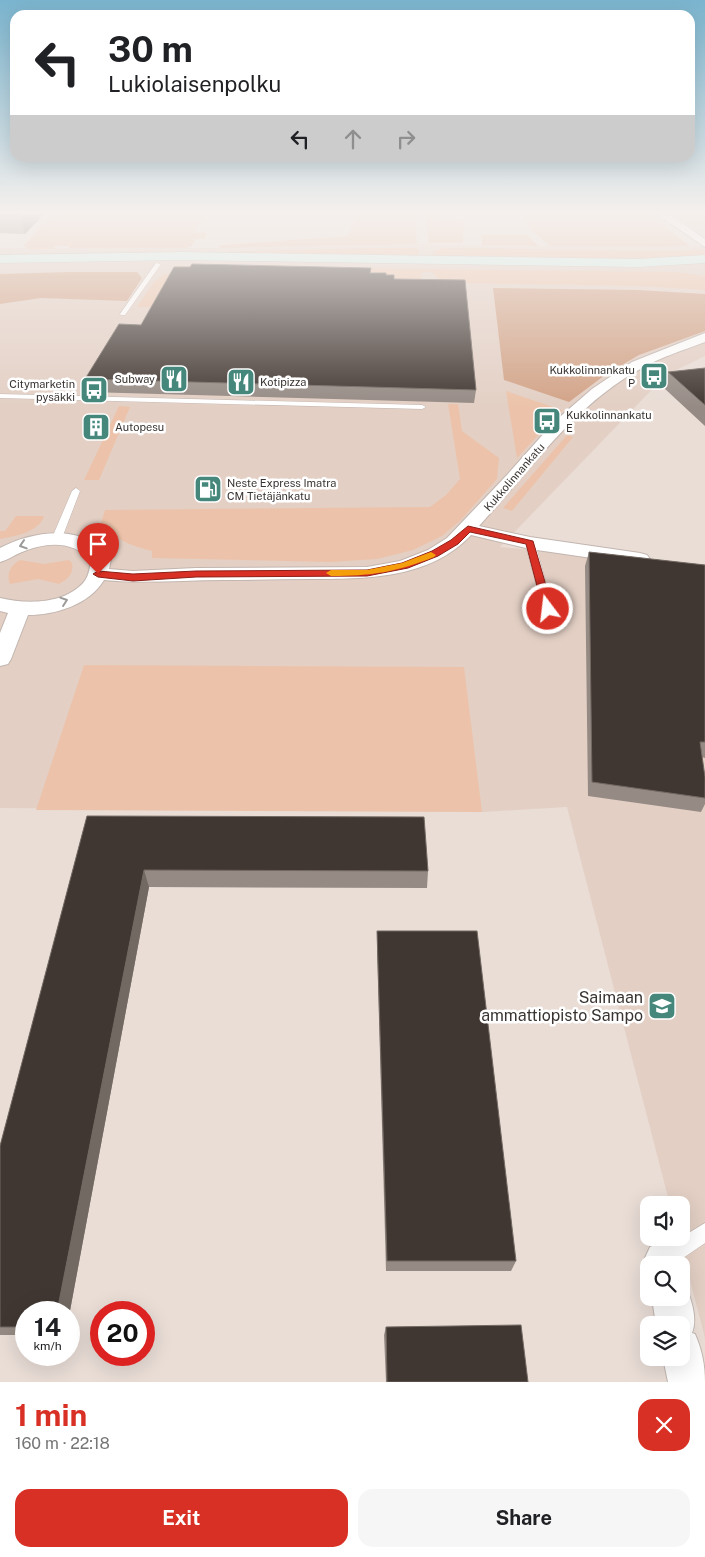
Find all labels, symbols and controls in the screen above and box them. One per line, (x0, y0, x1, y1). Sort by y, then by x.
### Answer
text: 30 m (108, 29, 193, 70)
icon: left (25, 30, 90, 95)
text: Lukiolaisenpolku (108, 71, 281, 97)
icon: left (286, 125, 314, 153)
icon: ahead (339, 125, 367, 153)
icon: right (392, 125, 420, 153)
bus stop icon: Kukkolinnankatu P (639, 361, 669, 391)
restaurant icon: Subway (159, 364, 189, 394)
place label: Kukkolinnankatu P (549, 364, 635, 389)
restaurant icon: Kotipizza (226, 367, 256, 397)
place label: Subway (114, 373, 155, 385)
bus stop icon: Citymarketin pysäkki (79, 375, 109, 405)
place label: Kotipizza (260, 376, 306, 388)
place label: Citymarketin pysäkki (9, 378, 75, 403)
bus stop icon: Kukkolinnankatu E (532, 406, 562, 436)
place label: Kukkolinnankatu E (566, 409, 652, 434)
building icon: Autopesu (81, 412, 111, 442)
place label: Autopesu (115, 421, 164, 433)
street label: Kukkolinnankatu (481, 441, 547, 513)
fuel station icon: Neste Express Imatra CM Tietäjänkatu (193, 474, 223, 504)
place label: Neste Express Imatra CM Tietäjänkatu (227, 477, 336, 502)
pin (77, 523, 119, 574)
icon: arrive (84, 530, 112, 558)
one-way arrow (19, 539, 28, 549)
position arrow (521, 582, 573, 634)
one-way arrow (60, 597, 68, 607)
place label: Saimaan ammattiopisto Sampo (481, 988, 643, 1025)
school or university icon: Saimaan ammattiopisto Sampo (647, 991, 677, 1021)
map controls (640, 1196, 690, 1366)
button: sound (640, 1196, 690, 1246)
button: search (640, 1256, 690, 1306)
speed limit sign: 20 (90, 1301, 155, 1366)
text: 14 (34, 1312, 61, 1342)
button: layers (640, 1316, 690, 1366)
text: km/h (33, 1339, 62, 1353)
text: 1 min (15, 1397, 87, 1433)
button: close (638, 1399, 690, 1451)
text: 160 m · 22:18 (15, 1434, 110, 1453)
button: Exit (15, 1489, 348, 1547)
button: Share (358, 1489, 690, 1547)

